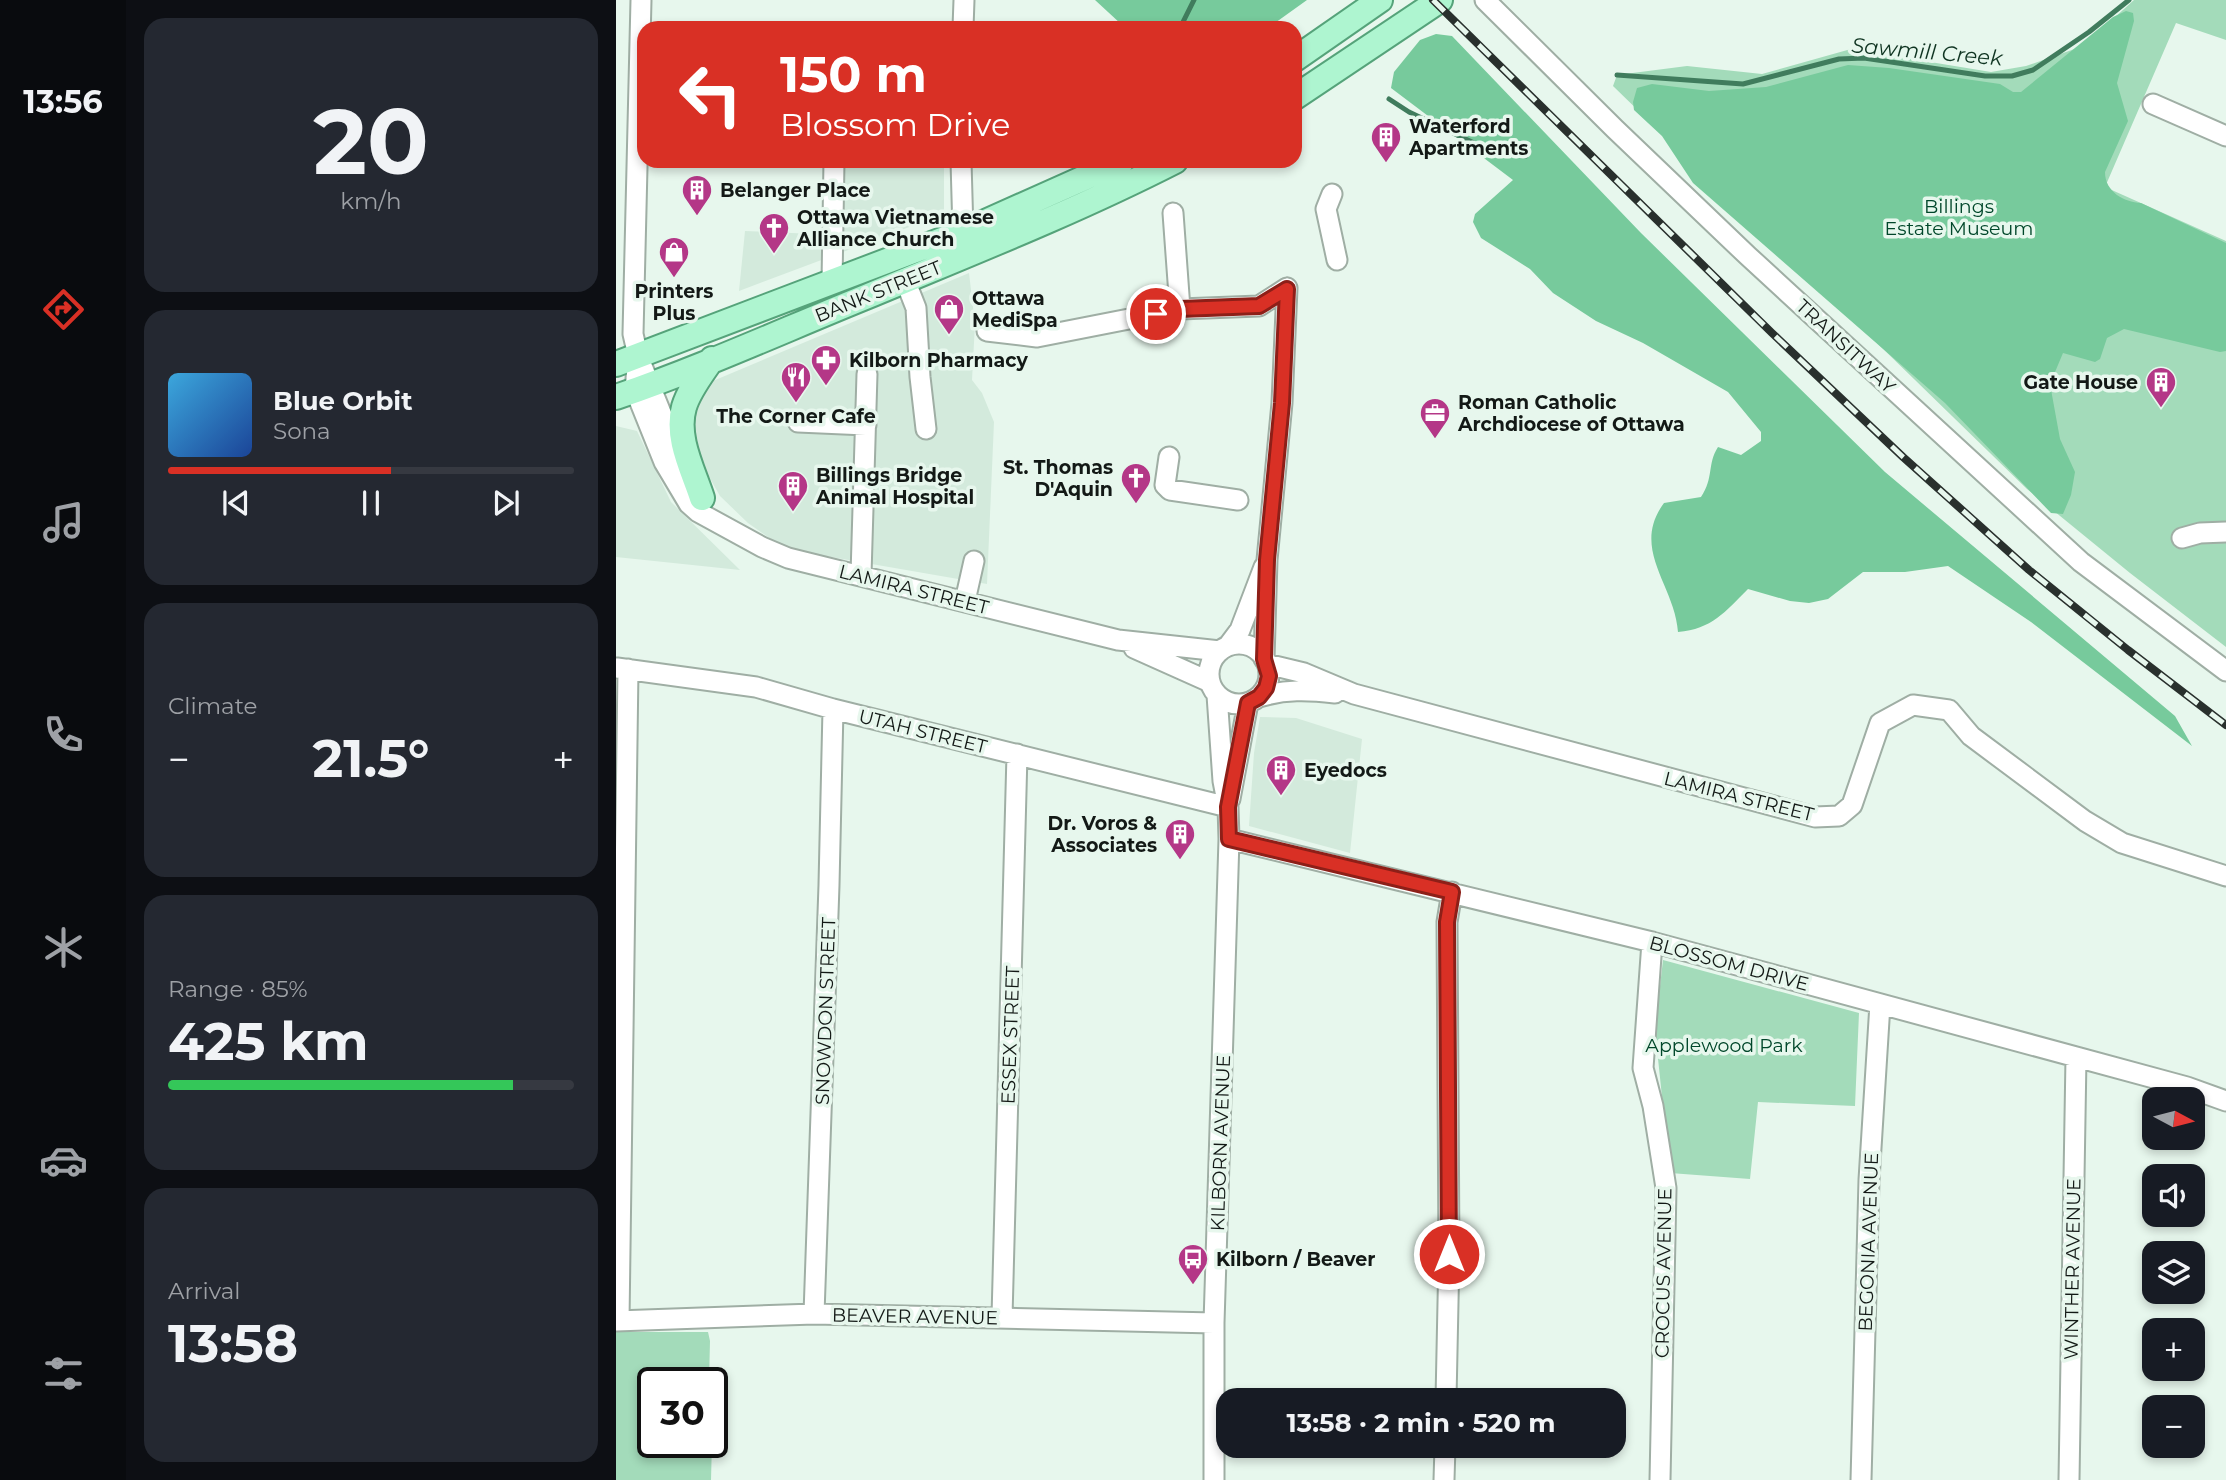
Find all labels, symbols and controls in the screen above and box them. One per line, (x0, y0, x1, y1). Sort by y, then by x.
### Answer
water label: Sawmill Creek (1851, 32, 2005, 71)
text: 150 m (780, 45, 927, 104)
icon: left (665, 49, 756, 140)
text: 13:56 (23, 82, 103, 121)
text: 20 (313, 86, 429, 197)
text: Blossom Drive (780, 105, 1010, 144)
place label: Waterford Apartments (1408, 115, 1528, 160)
building icon: Waterford Apartments (1369, 120, 1403, 164)
building icon: Belanger Place (680, 173, 714, 217)
place label: Belanger Place (720, 179, 871, 202)
text: km/h (340, 187, 402, 215)
park label: Billings Estate Museum (1885, 195, 2033, 240)
place label: Ottawa Vietnamese Alliance Church (796, 206, 994, 251)
church icon: Ottawa Vietnamese Alliance Church (757, 211, 791, 255)
shop icon: Printers Plus (657, 235, 691, 279)
street label: BANK STREET (812, 256, 945, 327)
place label: Printers Plus (635, 280, 713, 325)
pin (1126, 284, 1186, 344)
icon: directions (39, 285, 88, 334)
place label: Ottawa MediSpa (972, 287, 1058, 332)
shop icon: Ottawa MediSpa (932, 292, 966, 336)
icon: arrive (1137, 295, 1175, 333)
street label: TRANSITWAY (1791, 295, 1901, 399)
pharmacy icon: Kilborn Pharmacy (809, 343, 843, 387)
place label: Kilborn Pharmacy (849, 349, 1029, 372)
restaurant icon: The Corner Cafe (779, 360, 813, 404)
building icon: Gate House (2144, 365, 2178, 409)
place label: Gate House (2023, 371, 2138, 394)
text: Blue Orbit (273, 385, 412, 417)
place label: Roman Catholic Archdiocese of Ottawa (1457, 391, 1685, 436)
office icon: Roman Catholic Archdiocese of Ottawa (1418, 396, 1452, 440)
place label: The Corner Cafe (716, 405, 876, 428)
text: Sona (273, 417, 331, 445)
place label: St. Thomas D'Aquin (1003, 456, 1113, 501)
church icon: St. Thomas D'Aquin (1119, 461, 1153, 505)
place label: Billings Bridge Animal Hospital (815, 464, 974, 509)
building icon: Billings Bridge Animal Hospital (776, 469, 810, 513)
icon: previous (217, 484, 255, 522)
icon: pause (352, 484, 390, 522)
icon: next (487, 484, 525, 522)
icon: music (39, 498, 88, 547)
street label: LAMIRA STREET (837, 560, 991, 619)
text: Climate (168, 692, 257, 720)
street label: UTAH STREET (856, 704, 990, 759)
icon: phone (39, 710, 88, 759)
text: 21.5° (312, 727, 430, 790)
text: − (168, 736, 190, 783)
text: + (552, 736, 574, 783)
building icon: Eyedocs (1264, 753, 1298, 797)
place label: Eyedocs (1304, 759, 1387, 782)
street label: LAMIRA STREET (1662, 767, 1816, 826)
place label: Dr. Voros & Associates (1048, 812, 1157, 857)
building icon: Dr. Voros & Associates (1163, 817, 1197, 861)
street label: SNOWDON STREET (811, 917, 840, 1105)
icon: climate (39, 923, 88, 972)
street label: BLOSSOM DRIVE (1647, 931, 1811, 996)
street label: ESSEX STREET (997, 965, 1024, 1105)
text: Range · 85% (168, 975, 308, 1003)
text: 425 km (168, 1010, 369, 1073)
park label: Applewood Park (1645, 1034, 1803, 1057)
street label: KILBORN AVENUE (1206, 1054, 1235, 1232)
north arrow (2142, 1087, 2205, 1150)
map controls (2142, 1087, 2205, 1458)
icon: car (39, 1136, 88, 1185)
street label: BEGONIA AVENUE (1854, 1152, 1883, 1332)
button: sound (2142, 1164, 2205, 1227)
street label: WINTHER AVENUE (2059, 1178, 2086, 1360)
street label: CROCUS AVENUE (1651, 1188, 1676, 1358)
position arrow (1412, 1217, 1486, 1291)
button: layers (2142, 1241, 2205, 1304)
bus stop icon: Kilborn / Beaver (1176, 1242, 1210, 1286)
place label: Kilborn / Beaver (1216, 1248, 1376, 1271)
text: Arrival (168, 1277, 241, 1305)
street label: BEAVER AVENUE (832, 1304, 998, 1329)
text: 13:58 (168, 1312, 298, 1375)
button: + (2142, 1318, 2205, 1381)
icon: filters (39, 1349, 88, 1398)
speed limit sign: 30 (637, 1367, 728, 1458)
button: − (2142, 1395, 2205, 1458)
text: 13:58 · 2 min · 520 m (1287, 1407, 1555, 1439)

